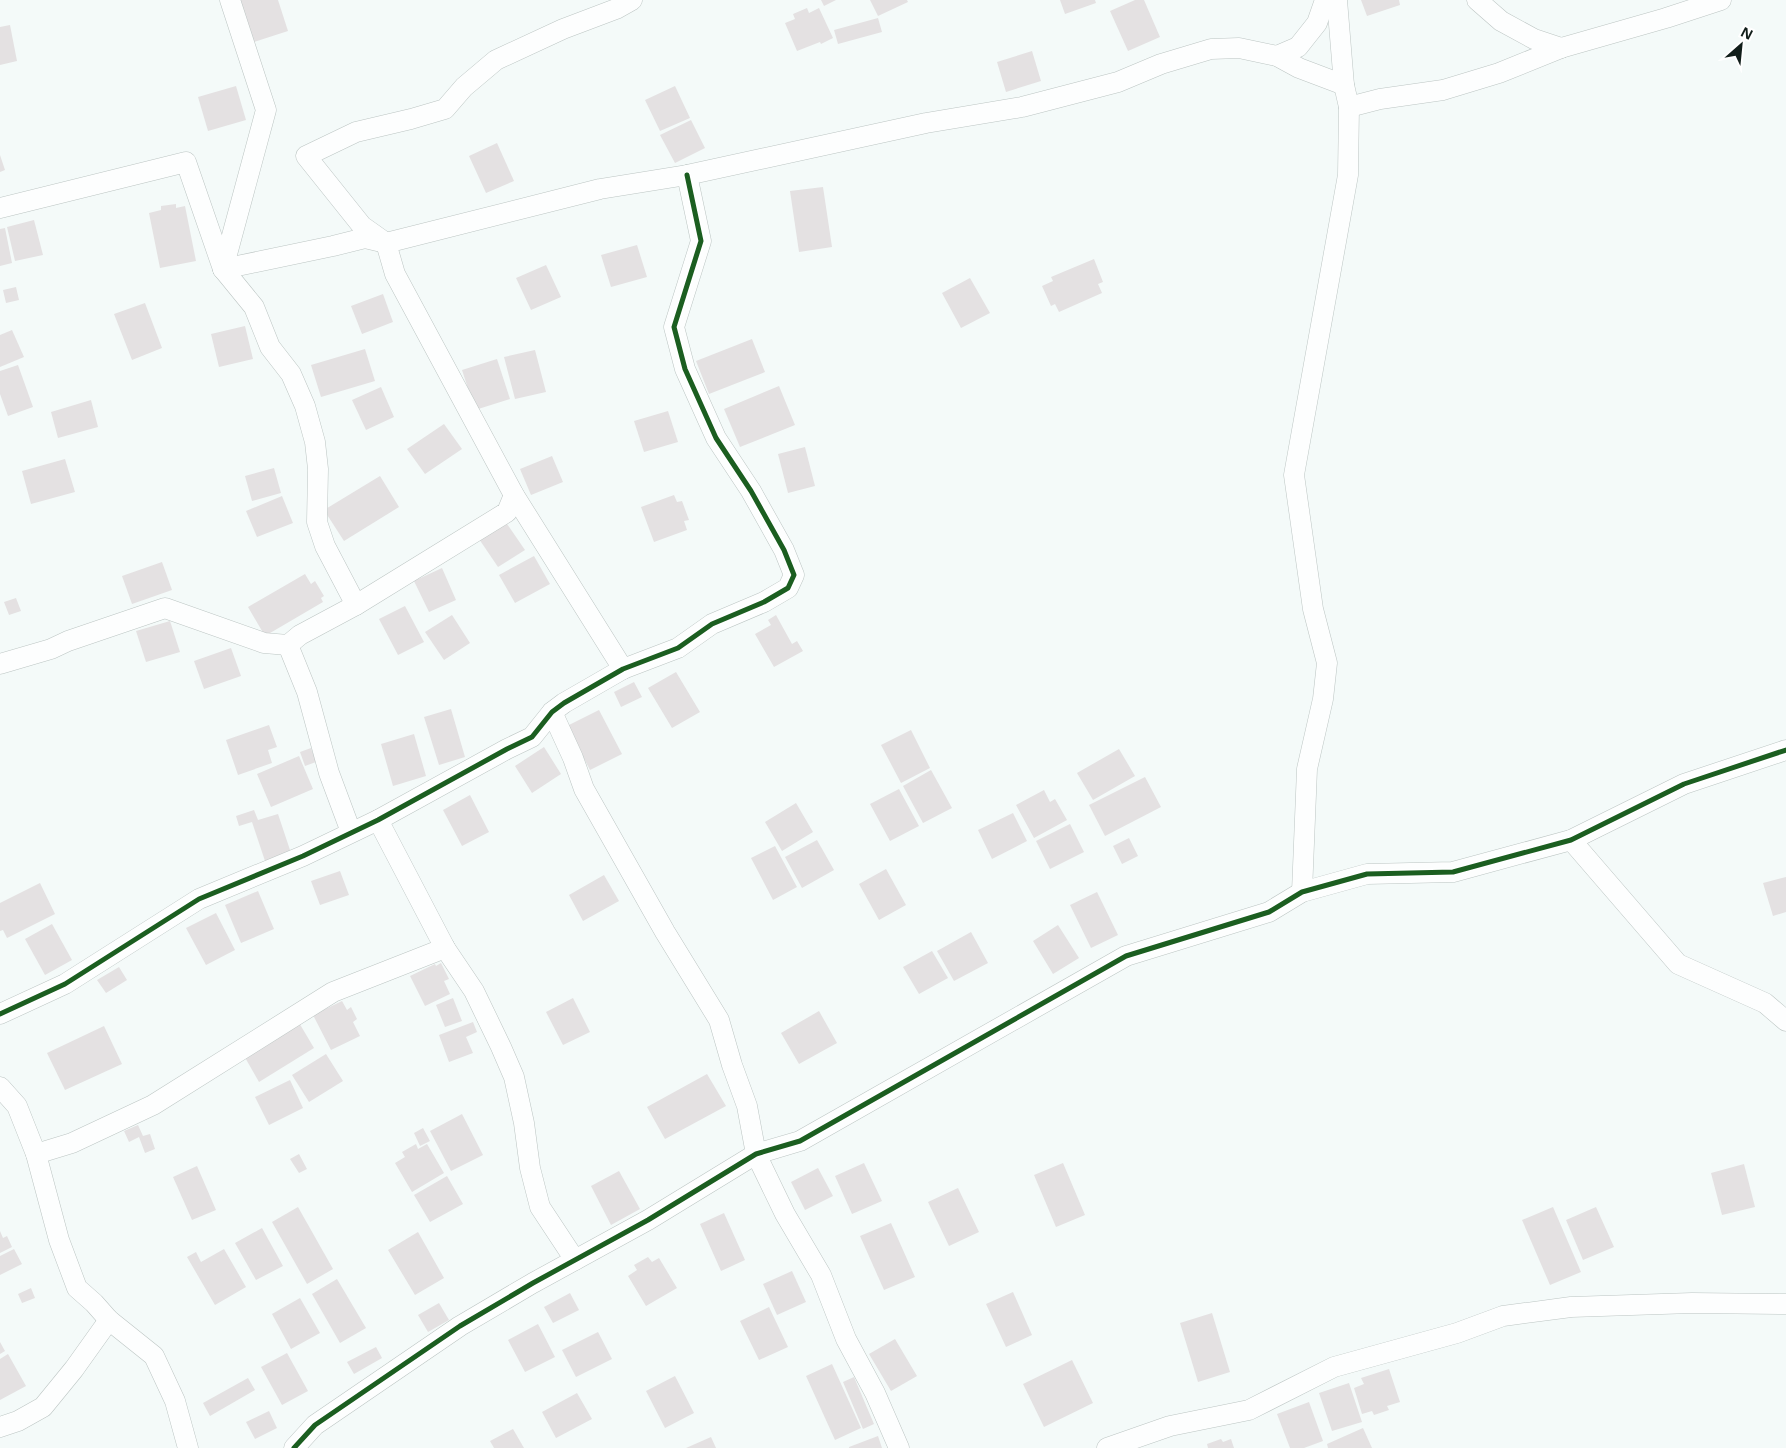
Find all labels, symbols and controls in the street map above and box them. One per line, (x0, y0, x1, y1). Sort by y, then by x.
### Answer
north arrow (1716, 20, 1766, 70)
text: N (1738, 22, 1757, 44)

